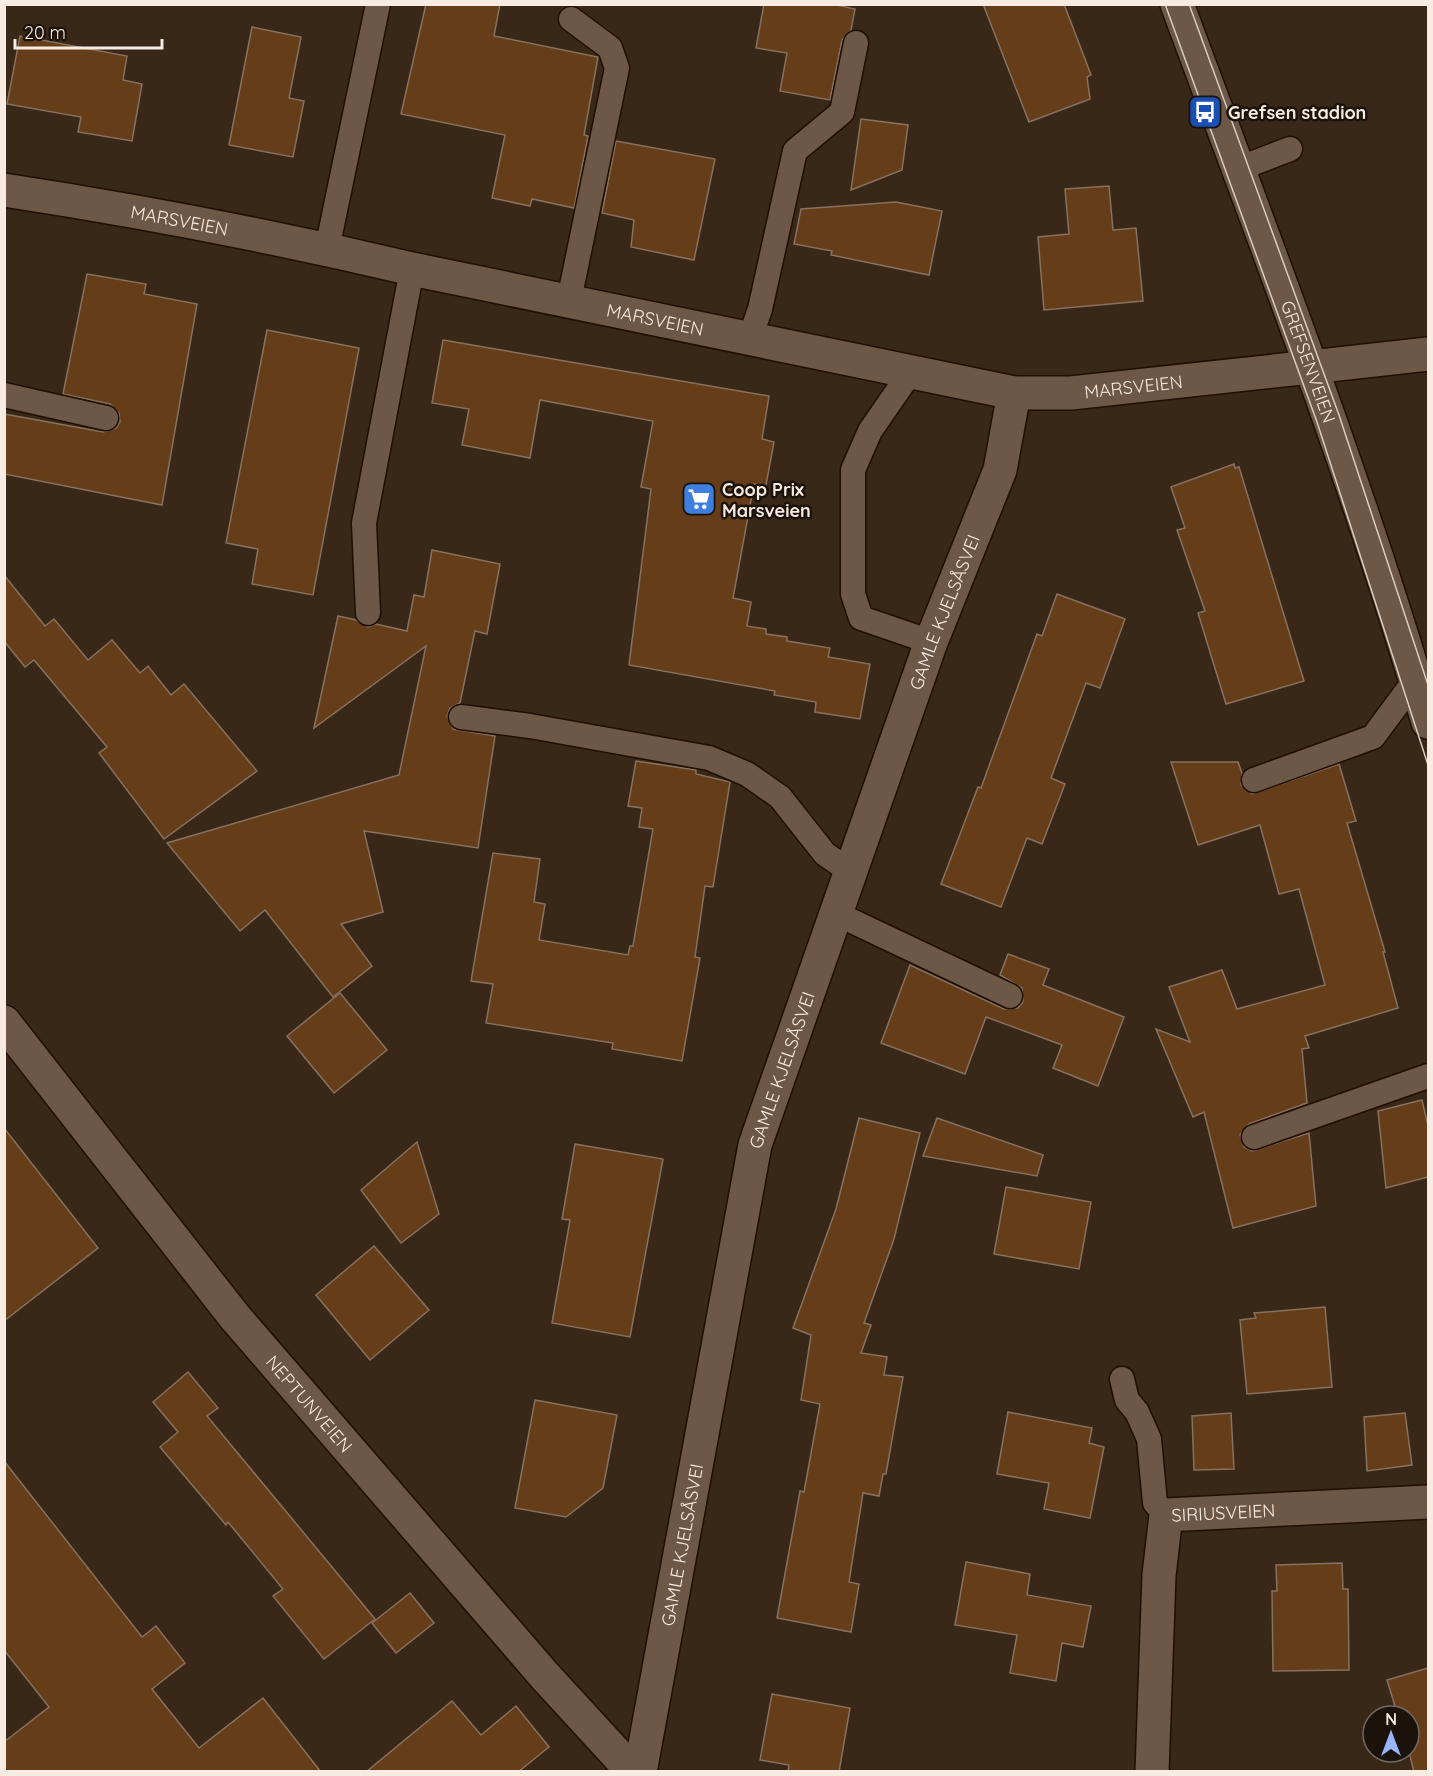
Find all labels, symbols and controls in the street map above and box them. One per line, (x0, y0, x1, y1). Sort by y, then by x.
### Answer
scale bar (15, 12, 162, 50)
text: 20 m (24, 21, 66, 44)
bus stop icon: Grefsen stadion (1187, 94, 1223, 130)
place label: Grefsen stadion (1228, 101, 1366, 124)
street label: MARSVEIEN (129, 200, 230, 240)
street label: GREFSENVEIEN (1276, 297, 1341, 426)
street label: MARSVEIEN (605, 298, 706, 340)
street label: MARSVEIEN (1083, 369, 1184, 403)
place label: Coop Prix Marsveien (722, 478, 811, 522)
supermarket icon: Coop Prix Marsveien (681, 481, 717, 517)
street label: GAMLE KJELSÅSVEI (904, 531, 984, 693)
street label: GAMLE KJELSÅSVEI (743, 988, 819, 1151)
street label: NEPTUNVEIEN (261, 1350, 358, 1457)
street label: GAMLE KJELSÅSVEI (656, 1462, 708, 1628)
street label: SIRIUSVEIEN (1171, 1498, 1276, 1526)
north arrow (1361, 1704, 1421, 1764)
text: N (1385, 1709, 1397, 1729)

